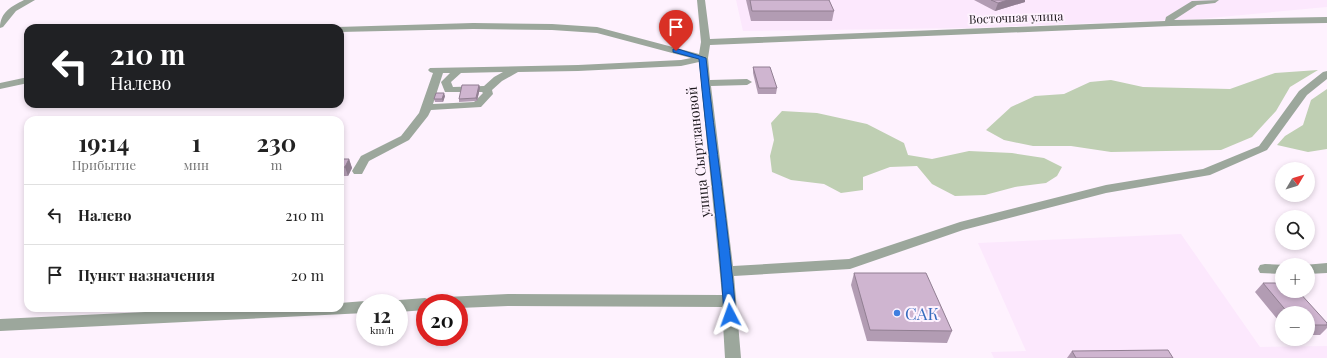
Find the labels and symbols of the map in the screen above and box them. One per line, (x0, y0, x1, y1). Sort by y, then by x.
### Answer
street label: Восточная улица (968, 7, 1064, 27)
pin (659, 10, 693, 51)
street label: улица Сыртлановой (682, 85, 714, 219)
north arrow (1275, 162, 1315, 202)
speed limit sign: 20 (416, 294, 468, 346)
position arrow (709, 294, 751, 336)
place label: САК (905, 302, 939, 324)
marker: САК (892, 308, 902, 318)

